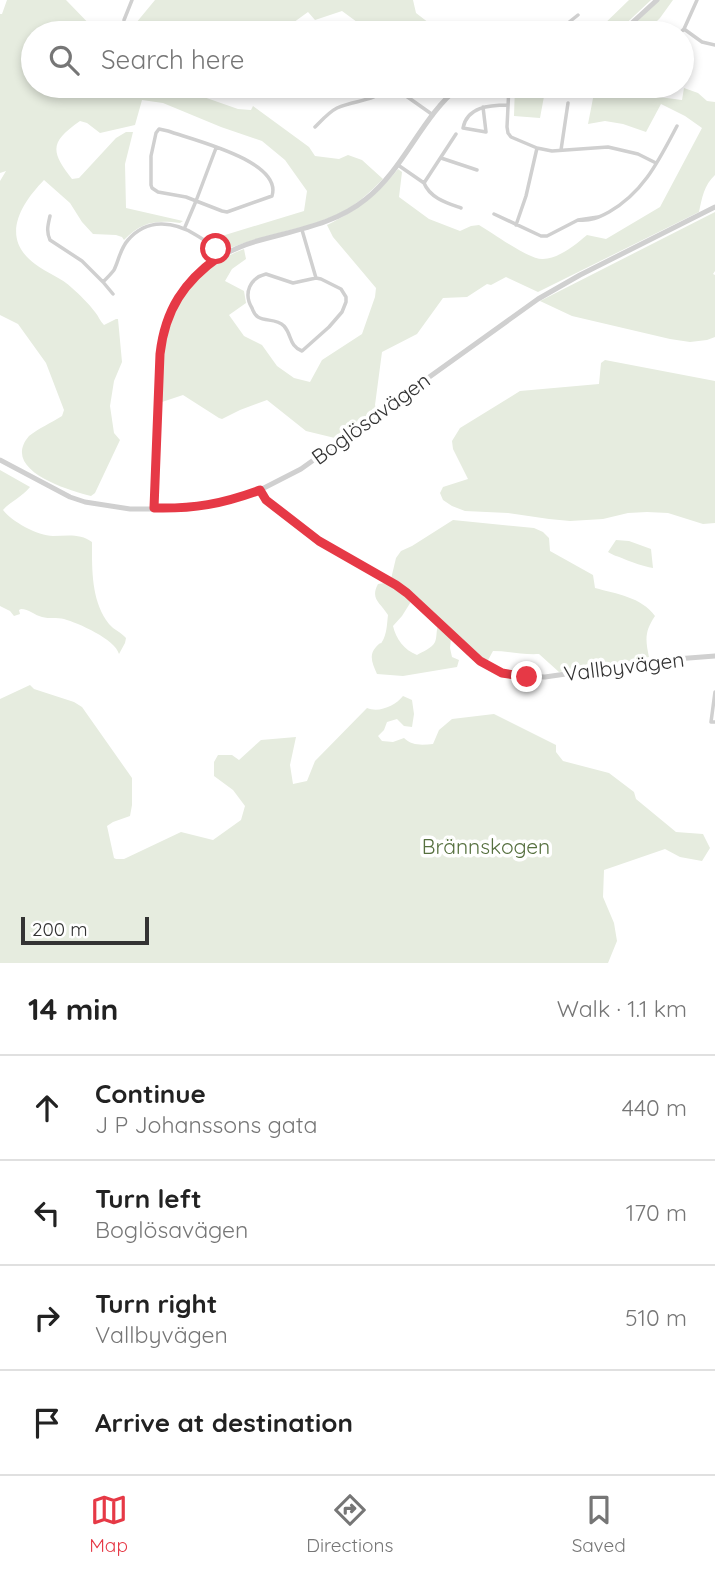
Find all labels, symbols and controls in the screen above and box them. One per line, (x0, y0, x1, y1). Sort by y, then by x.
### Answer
search box (21, 21, 694, 98)
icon: search (45, 41, 83, 79)
text: Search here (101, 43, 245, 76)
route start (200, 233, 231, 264)
street label: Boglösavägen (306, 367, 435, 470)
street label: Vallbyvägen (562, 646, 686, 686)
route end (511, 661, 542, 692)
park label: Brännskogen (422, 833, 550, 859)
scale bar (21, 914, 149, 946)
text: 200 m (32, 917, 88, 941)
text: 14 min (28, 990, 118, 1028)
text: Walk · 1.1 km (557, 994, 687, 1023)
text: Continue (95, 1077, 206, 1110)
icon: ahead (28, 1089, 66, 1127)
text: 440 m (622, 1093, 687, 1122)
text: J P Johanssons gata (95, 1110, 318, 1139)
text: Turn left (95, 1182, 202, 1215)
icon: left (28, 1194, 66, 1232)
text: 170 m (626, 1198, 687, 1227)
text: Boglösavägen (95, 1215, 248, 1244)
text: Turn right (95, 1287, 217, 1320)
icon: right (28, 1299, 66, 1337)
text: 510 m (625, 1303, 687, 1332)
text: Vallbyvägen (95, 1320, 228, 1349)
icon: arrive (28, 1404, 66, 1442)
text: Arrive at destination (95, 1406, 353, 1439)
tab: Map (89, 1491, 128, 1557)
tab: Directions (306, 1491, 393, 1557)
tab: Saved (572, 1491, 626, 1557)

